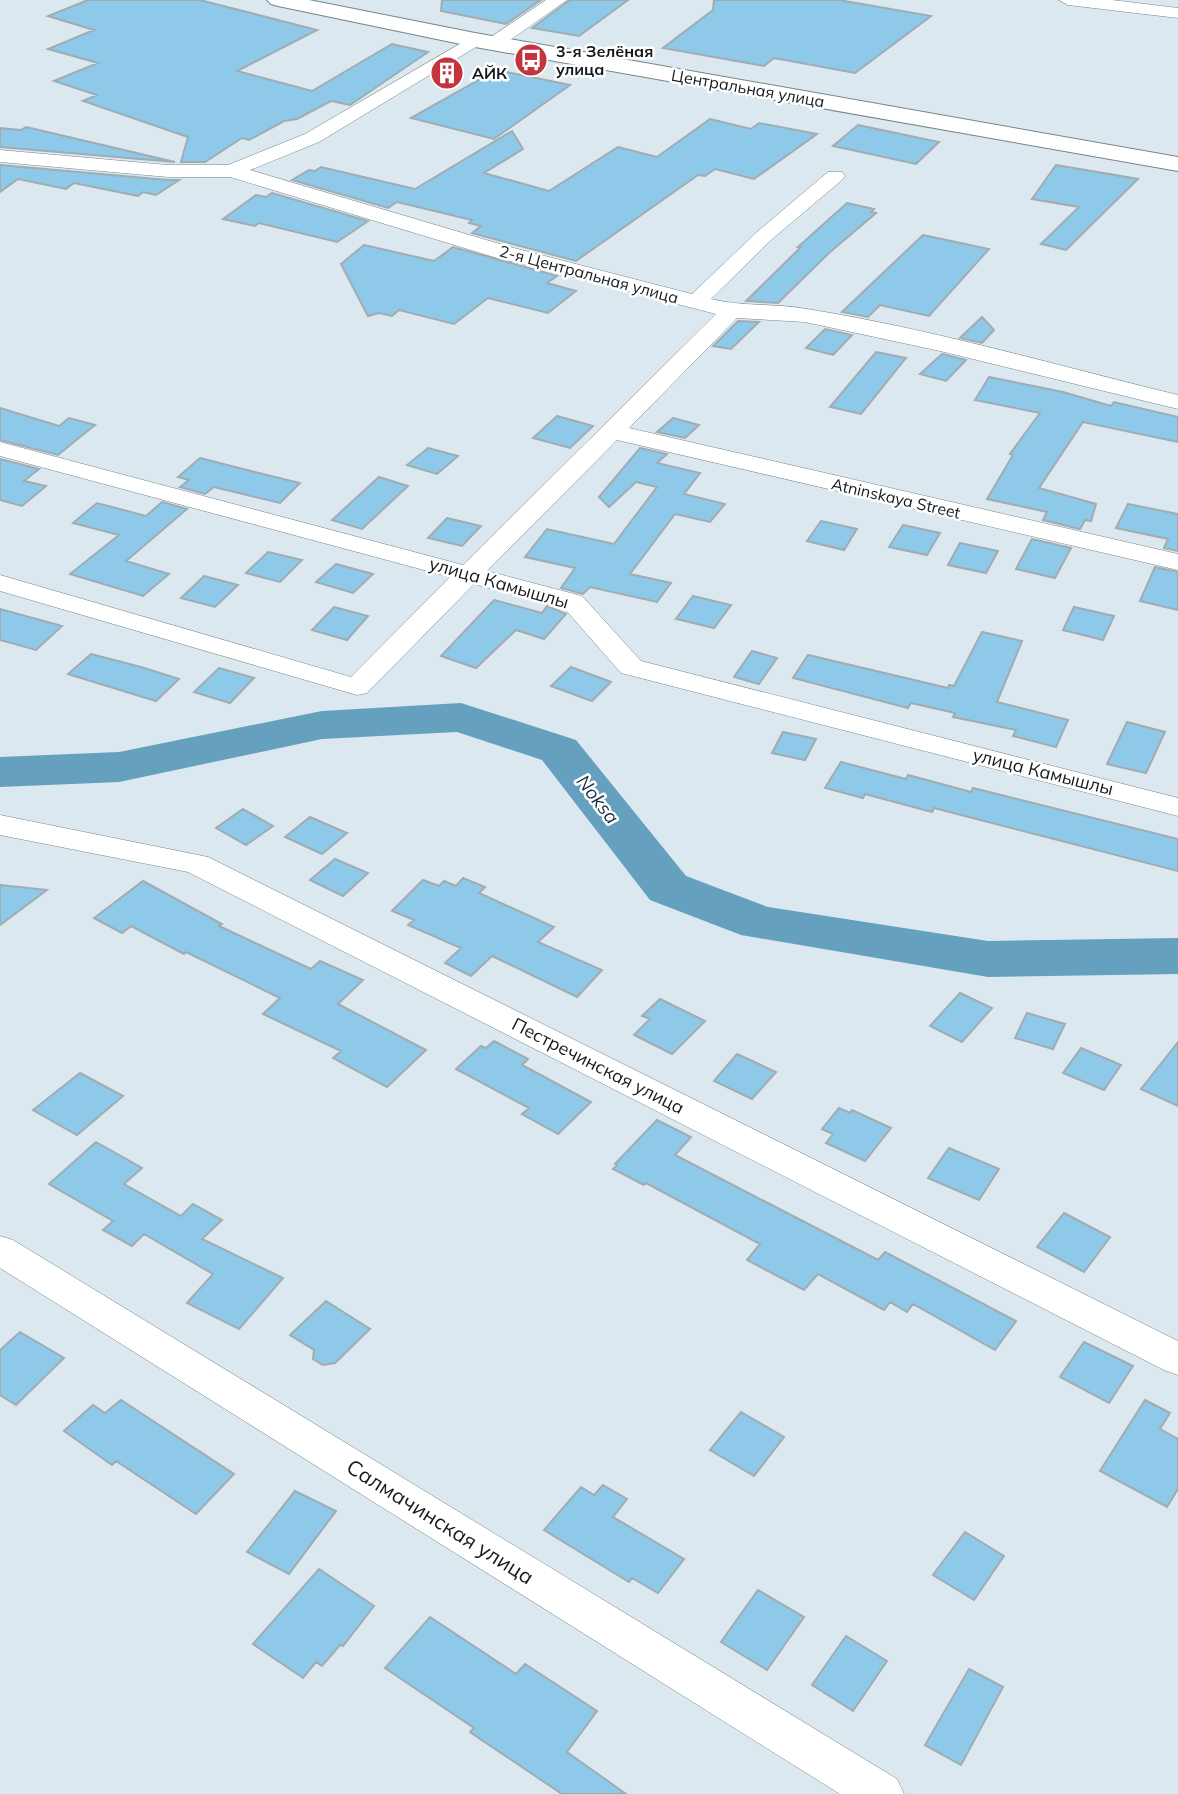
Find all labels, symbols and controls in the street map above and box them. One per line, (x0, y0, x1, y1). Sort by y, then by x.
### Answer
bus stop icon: 3-я Зелёная улица (512, 41, 550, 79)
place label: 3-я Зелёная улица (556, 41, 653, 79)
building icon: АЙК (428, 54, 466, 92)
place label: АЙК (472, 63, 507, 83)
street label: Центральная улица (670, 65, 826, 111)
street label: 2-я Центральная улица (497, 240, 681, 308)
street label: Atninskaya Street (830, 473, 963, 523)
street label: улица Камышлы (427, 552, 572, 613)
street label: улица Камышлы (970, 743, 1116, 800)
water label: Noksa (571, 770, 625, 828)
street label: Пестречинская улица (508, 1012, 688, 1119)
street label: Салмачинская улица (342, 1453, 539, 1589)

